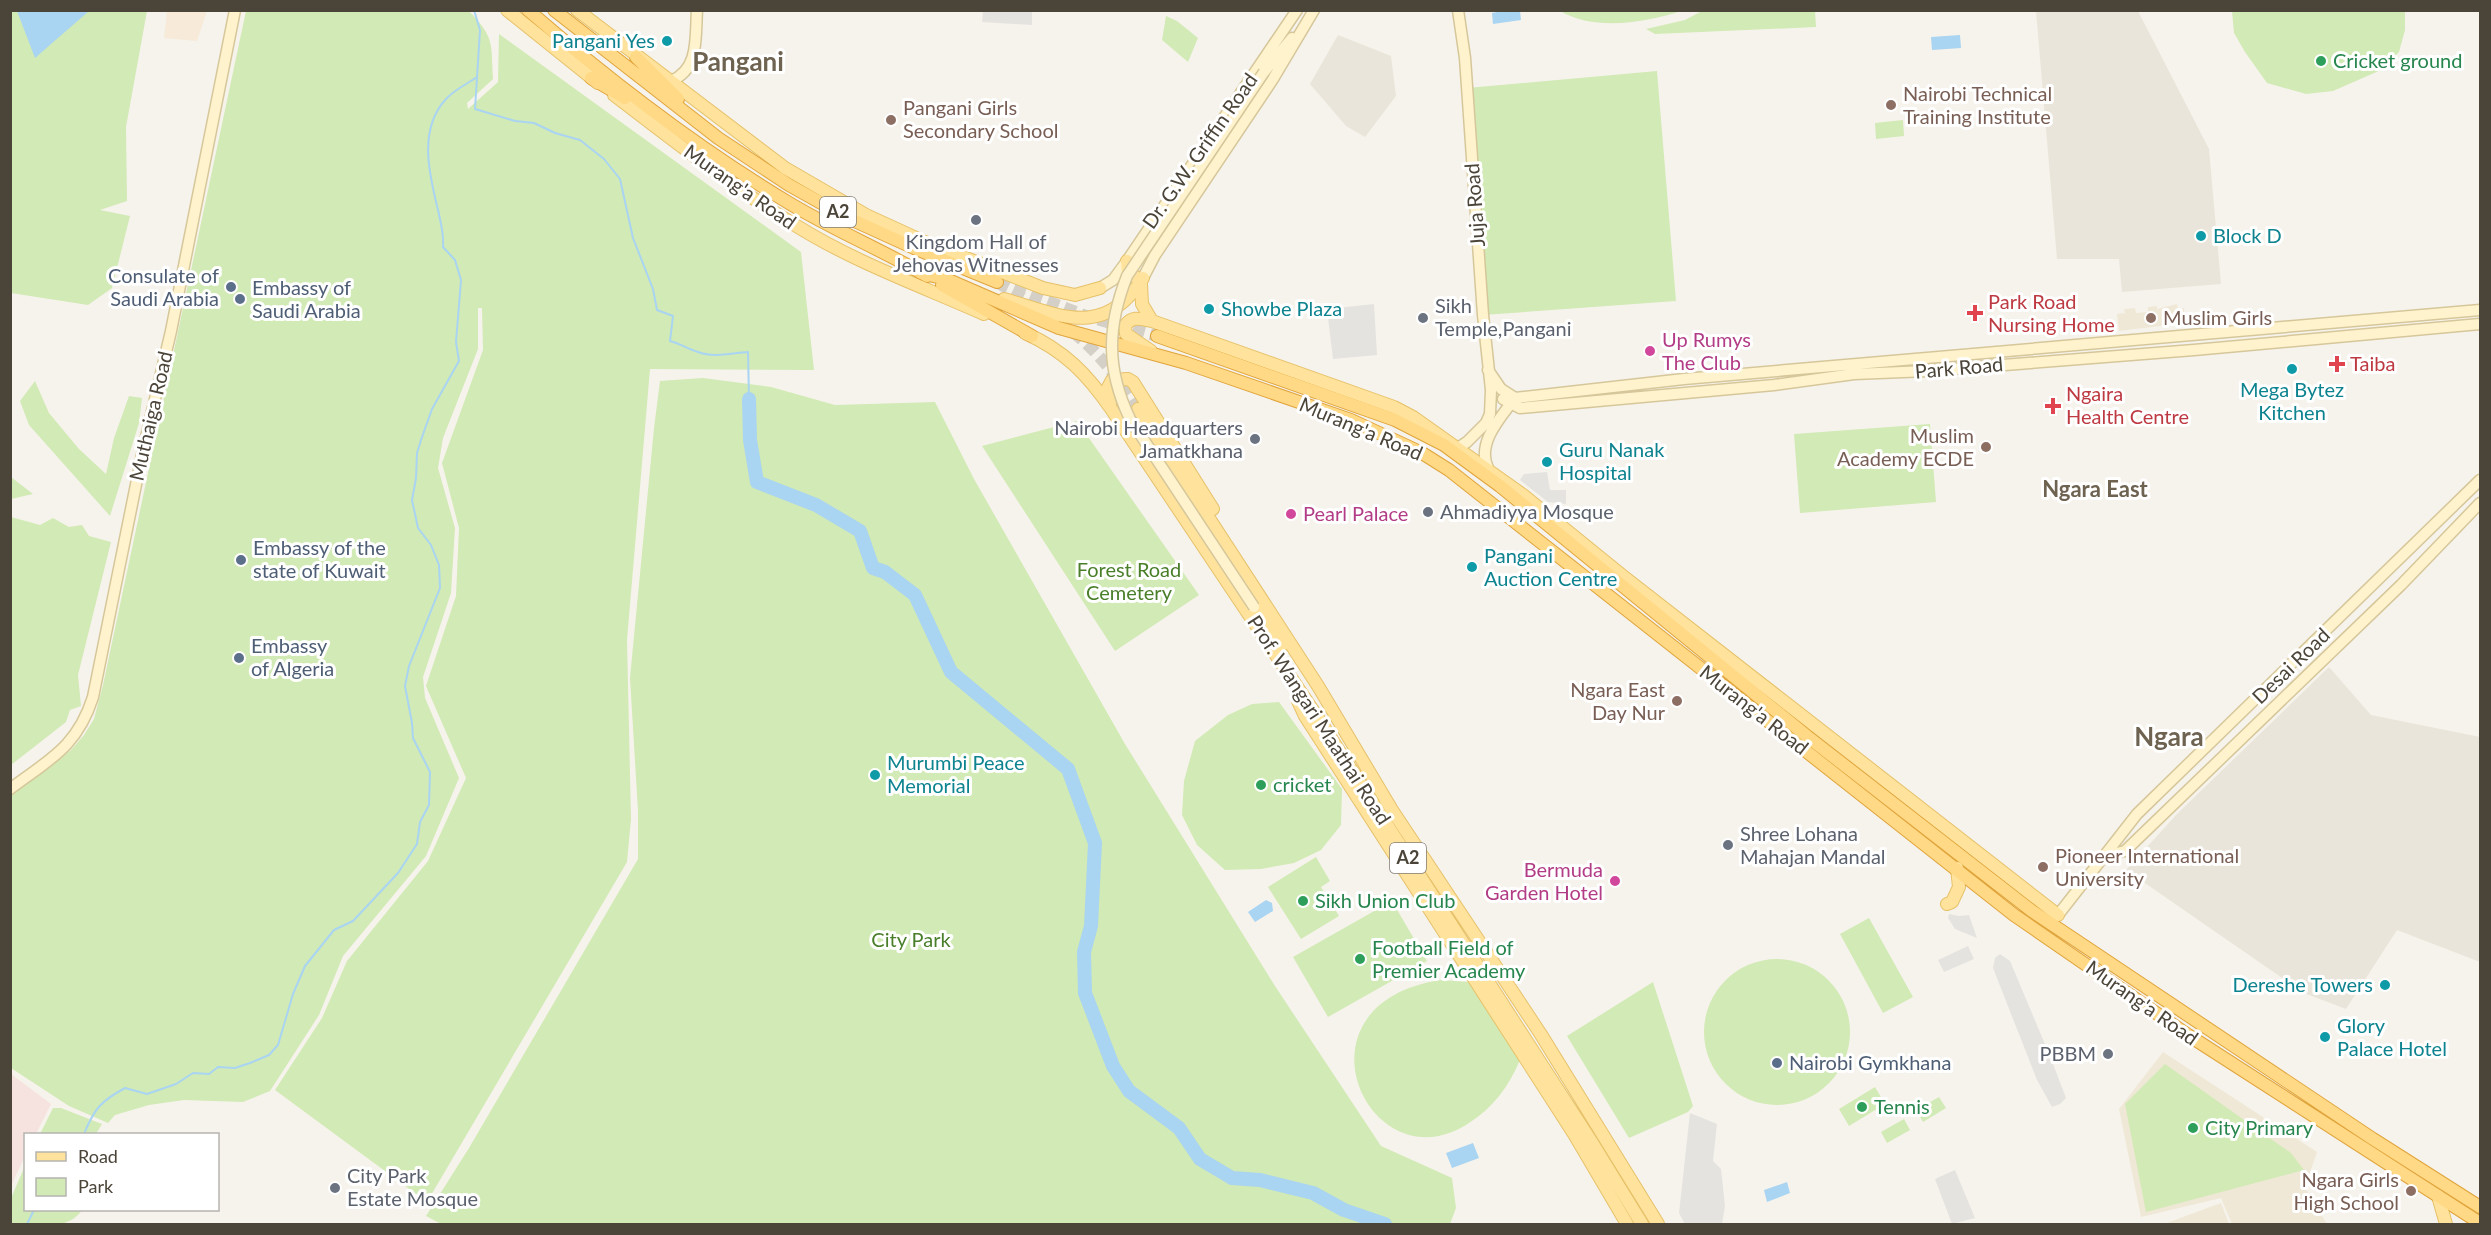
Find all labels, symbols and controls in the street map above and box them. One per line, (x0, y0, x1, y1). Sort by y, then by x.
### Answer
place label: Pangani Yes (552, 28, 655, 52)
marker: Pangani Yes (660, 34, 674, 48)
district label: Pangani (692, 45, 784, 77)
place label: Cricket ground (2333, 48, 2462, 72)
marker: Cricket ground (2314, 54, 2328, 68)
street label: Dr. G.W. Griffin Road (1137, 68, 1262, 233)
place label: Nairobi Technical Training Institute (1903, 81, 2052, 128)
place label: Pangani Girls Secondary School (903, 95, 1058, 142)
marker: Nairobi Technical Training Institute (1884, 98, 1898, 112)
marker: Pangani Girls Secondary School (884, 113, 898, 127)
street label: Murang'a Road (680, 139, 801, 234)
street label: Juja Road (1459, 163, 1489, 248)
road number: A2 (820, 197, 856, 227)
marker: Kingdom Hall of Jehovas Witnesses (969, 213, 983, 227)
place label: Block D (2213, 223, 2282, 247)
place label: Kingdom Hall of Jehovas Witnesses (893, 229, 1059, 276)
marker: Block D (2194, 229, 2208, 243)
place label: Consulate of Saudi Arabia (108, 263, 219, 310)
place label: Embassy of Saudi Arabia (252, 275, 361, 322)
marker: Consulate of Saudi Arabia (224, 280, 238, 294)
place label: Park Road Nursing Home (1988, 289, 2115, 336)
marker: Embassy of Saudi Arabia (233, 292, 247, 306)
place label: Sikh Temple,Pangani (1435, 293, 1572, 340)
place label: Showbe Plaza (1221, 296, 1342, 320)
marker: Showbe Plaza (1202, 302, 1216, 316)
marker: Park Road Nursing Home (1966, 304, 1984, 322)
place label: Muslim Girls (2163, 305, 2272, 329)
marker: Sikh Temple,Pangani (1416, 311, 1430, 325)
marker: Muslim Girls (2144, 311, 2158, 325)
place label: Up Rumys The Club (1662, 327, 1751, 374)
marker: Up Rumys The Club (1643, 344, 1657, 358)
street label: Muthaiga Road (123, 349, 177, 483)
street label: Park Road (1914, 351, 2004, 383)
place label: Taiba (2350, 351, 2395, 375)
marker: Taiba (2328, 355, 2346, 373)
marker: Mega Bytez Kitchen (2285, 362, 2299, 376)
place label: Mega Bytez Kitchen (2240, 377, 2344, 424)
place label: Ngaira Health Centre (2066, 381, 2189, 428)
street label: Murang'a Road (1296, 391, 1427, 465)
marker: Ngaira Health Centre (2044, 397, 2062, 415)
place label: Nairobi Headquarters Jamatkhana (1054, 415, 1243, 462)
place label: Muslim Academy ECDE (1837, 423, 1974, 470)
marker: Nairobi Headquarters Jamatkhana (1248, 432, 1262, 446)
place label: Guru Nanak Hospital (1559, 437, 1665, 484)
marker: Muslim Academy ECDE (1979, 440, 1993, 454)
marker: Guru Nanak Hospital (1540, 455, 1554, 469)
district label: Ngara East (2042, 475, 2149, 502)
place label: Ahmadiyya Mosque (1440, 499, 1614, 523)
place label: Pearl Palace (1303, 501, 1408, 525)
marker: Ahmadiyya Mosque (1421, 505, 1435, 519)
marker: Pearl Palace (1284, 507, 1298, 521)
place label: Embassy of the state of Kuwait (253, 535, 386, 582)
place label: Pangani Auction Centre (1484, 543, 1617, 590)
marker: Embassy of the state of Kuwait (234, 553, 248, 567)
park label: Forest Road Cemetery (1077, 557, 1181, 604)
marker: Pangani Auction Centre (1465, 560, 1479, 574)
street label: Prof. Wangari Maathai Road (1243, 610, 1397, 829)
street label: Desai Road (2247, 622, 2334, 708)
place label: Embassy of Algeria (251, 633, 334, 680)
marker: Embassy of Algeria (232, 651, 246, 665)
street label: Murang'a Road (1695, 659, 1814, 759)
place label: Ngara East Day Nur (1570, 677, 1666, 724)
marker: Ngara East Day Nur (1670, 694, 1684, 708)
district label: Ngara (2134, 720, 2204, 752)
place label: Murumbi Peace Memorial (887, 750, 1024, 797)
marker: Murumbi Peace Memorial (868, 768, 882, 782)
place label: cricket (1273, 772, 1331, 796)
marker: cricket (1254, 778, 1268, 792)
place label: Shree Lohana Mahajan Mandal (1740, 821, 1886, 868)
marker: Shree Lohana Mahajan Mandal (1721, 838, 1735, 852)
road number: A2 (1390, 843, 1426, 873)
place label: Pioneer International University (2055, 843, 2239, 890)
place label: Bermuda Garden Hotel (1485, 857, 1603, 904)
marker: Pioneer International University (2036, 860, 2050, 874)
marker: Bermuda Garden Hotel (1608, 874, 1622, 888)
place label: Sikh Union Club (1315, 888, 1455, 912)
marker: Sikh Union Club (1296, 894, 1310, 908)
park label: City Park (871, 927, 952, 951)
place label: Football Field of Premier Academy (1372, 935, 1526, 982)
marker: Football Field of Premier Academy (1353, 952, 1367, 966)
street label: Murang'a Road (2082, 955, 2203, 1050)
place label: Dereshe Towers (2232, 972, 2373, 996)
marker: Dereshe Towers (2378, 978, 2392, 992)
place label: Glory Palace Hotel (2337, 1013, 2447, 1060)
marker: Glory Palace Hotel (2318, 1030, 2332, 1044)
place label: PBBM (2040, 1041, 2096, 1065)
marker: PBBM (2101, 1047, 2115, 1061)
place label: Nairobi Gymkhana (1789, 1050, 1951, 1074)
marker: Nairobi Gymkhana (1770, 1056, 1784, 1070)
place label: Tennis (1874, 1094, 1930, 1118)
marker: Tennis (1855, 1100, 1869, 1114)
place label: City Primary (2205, 1115, 2314, 1139)
marker: City Primary (2186, 1121, 2200, 1135)
legend (24, 1133, 219, 1211)
text: Road (78, 1145, 118, 1167)
place label: City Park Estate Mosque (347, 1163, 478, 1210)
place label: Ngara Girls High School (2294, 1167, 2399, 1214)
text: Park (78, 1175, 114, 1197)
marker: City Park Estate Mosque (328, 1181, 342, 1195)
marker: Ngara Girls High School (2404, 1184, 2418, 1198)

